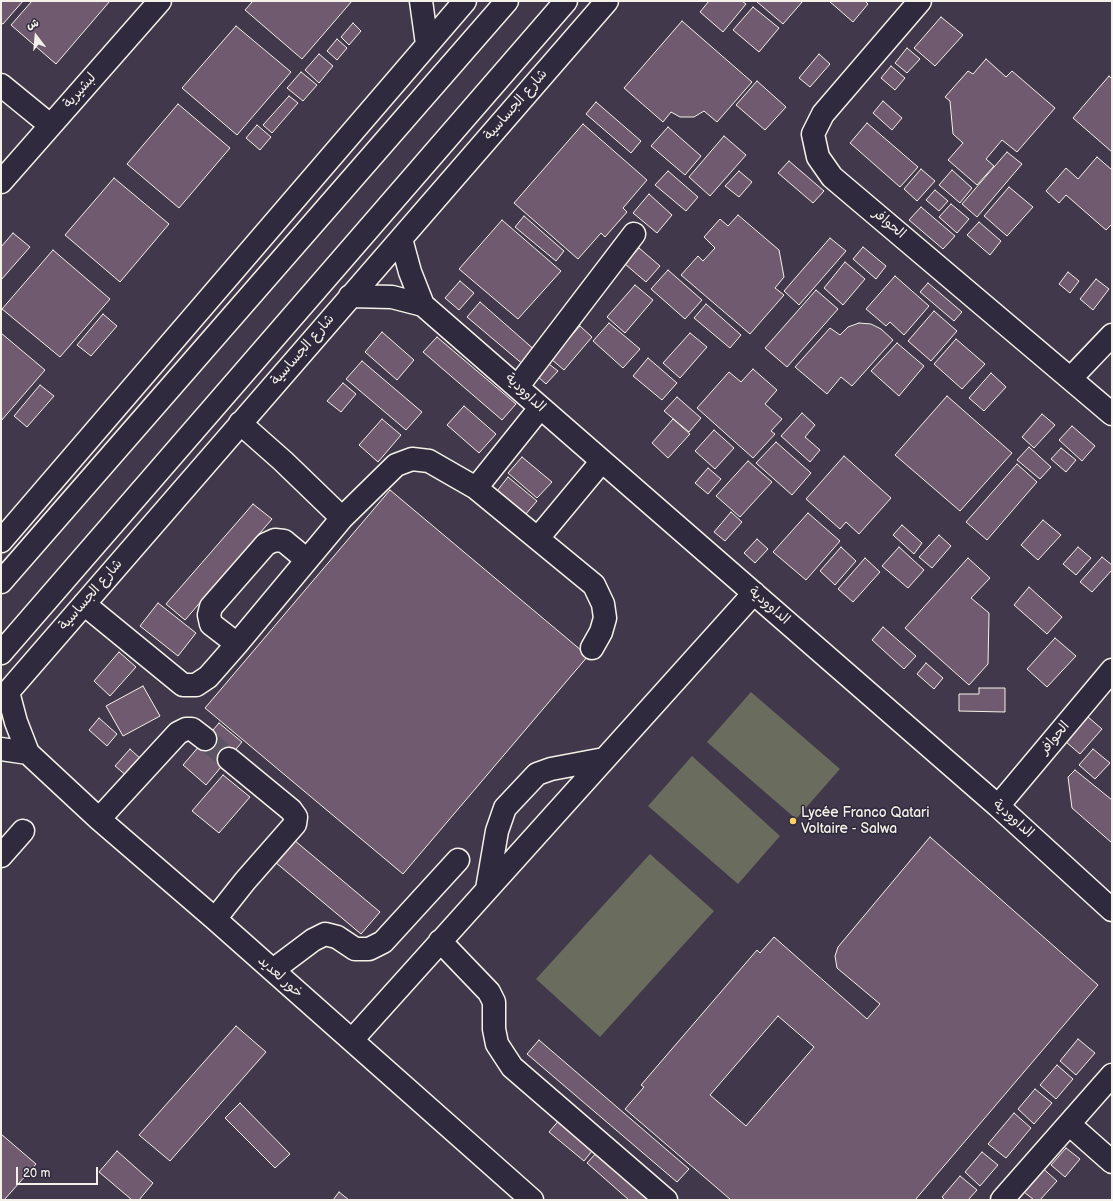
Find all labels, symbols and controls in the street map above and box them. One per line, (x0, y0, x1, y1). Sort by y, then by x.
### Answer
north arrow (16, 16, 56, 56)
text: ش (25, 16, 40, 32)
street label: شارع الجساسية (481, 66, 551, 144)
street label: لبشيرية (60, 70, 100, 112)
street label: الحوافر (869, 205, 909, 243)
street label: شارع الجساسية (268, 311, 338, 389)
street label: الداوودية (501, 370, 549, 416)
street label: شارع الجساسية (56, 556, 126, 634)
street label: الداوودية (745, 584, 793, 628)
street label: الحوافر (1036, 718, 1074, 758)
street label: الداوودية (989, 796, 1037, 842)
place label: Lycée Franco Qatari Voltaire - Salwa (801, 805, 929, 838)
marker: Lycée Franco Qatari Voltaire - Salwa (788, 816, 798, 826)
street label: خور لعديد (254, 952, 306, 1002)
scale bar (18, 1159, 100, 1185)
text: 20 m (23, 1166, 50, 1181)

